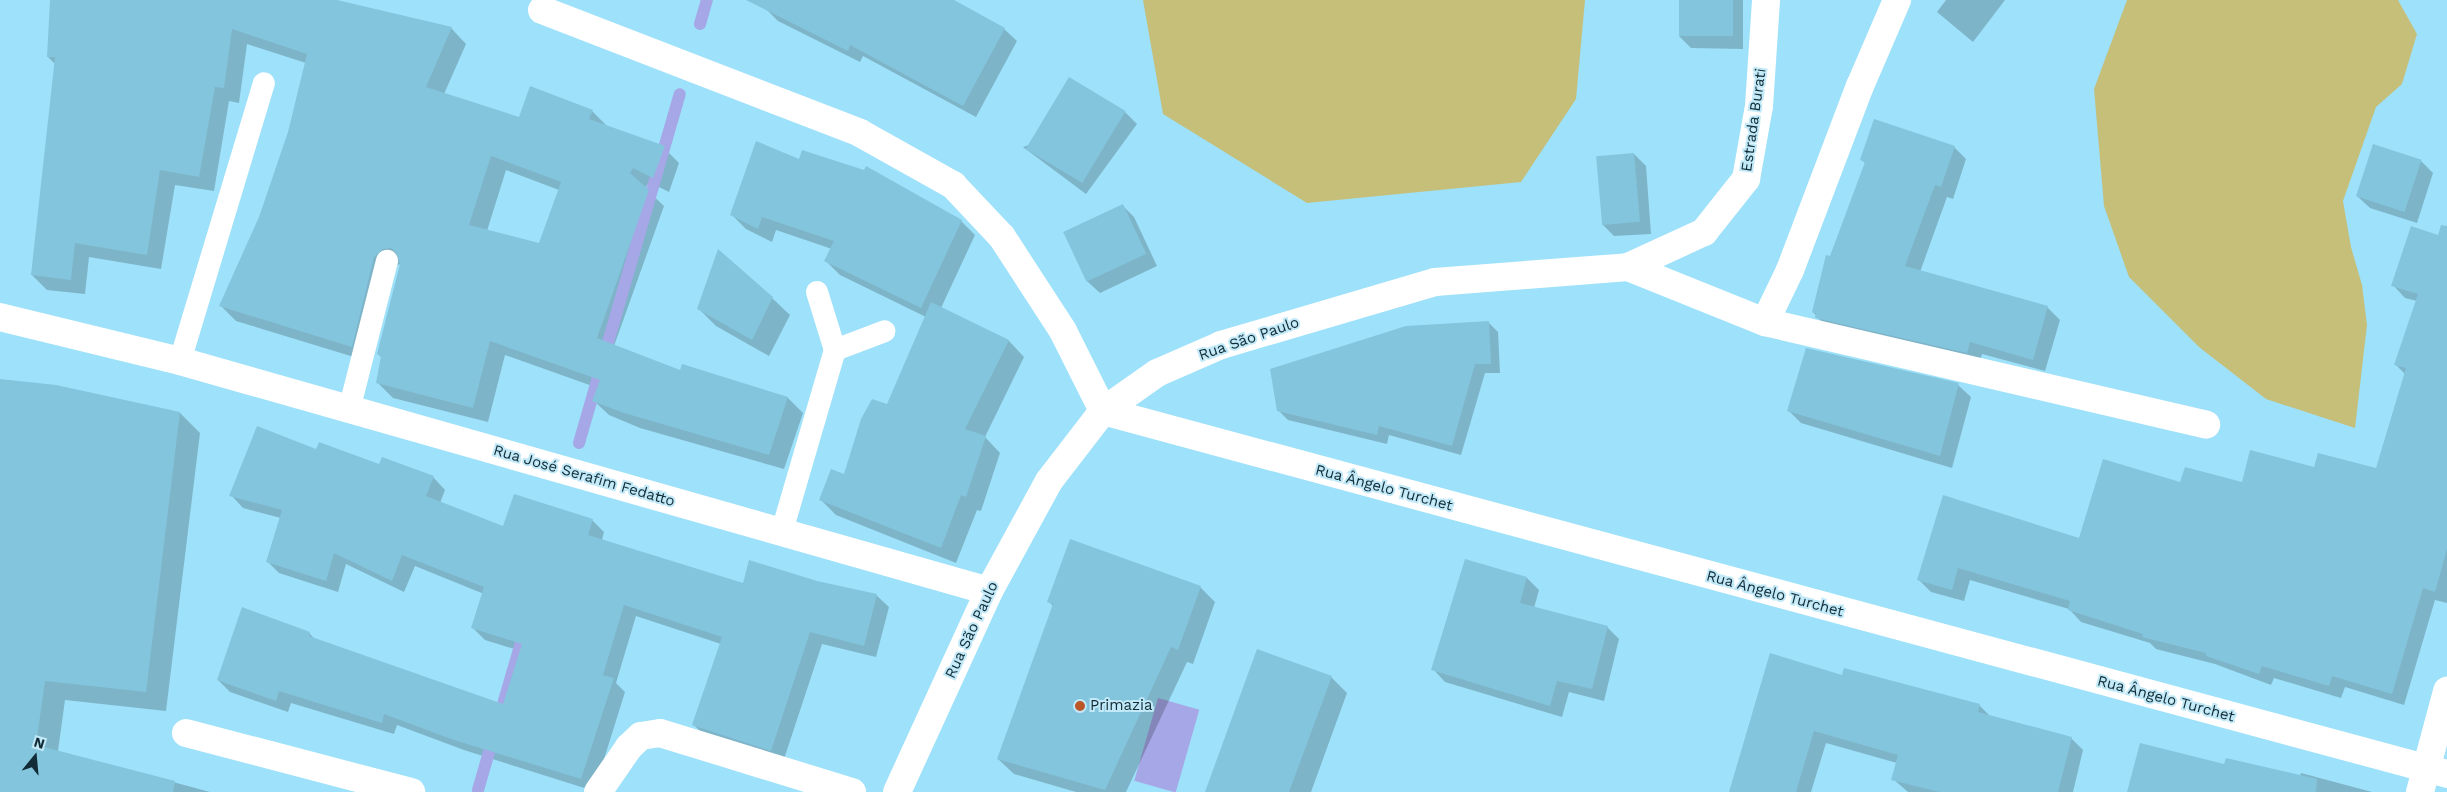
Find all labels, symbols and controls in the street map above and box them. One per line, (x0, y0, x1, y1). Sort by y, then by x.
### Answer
street label: Estrada Burati (1738, 67, 1770, 173)
street label: Rua São Paulo (1196, 313, 1302, 365)
street label: Rua José Serafim Fedatto (491, 441, 677, 511)
street label: Rua Ângelo Turchet (1313, 461, 1455, 515)
street label: Rua Ângelo Turchet (1704, 567, 1846, 621)
street label: Rua São Paulo (942, 579, 1002, 681)
street label: Rua Ângelo Turchet (2095, 672, 2237, 726)
place label: Primazia (1090, 697, 1153, 715)
marker: Primazia (1074, 700, 1086, 712)
north arrow (10, 732, 60, 782)
text: N (32, 733, 47, 752)

